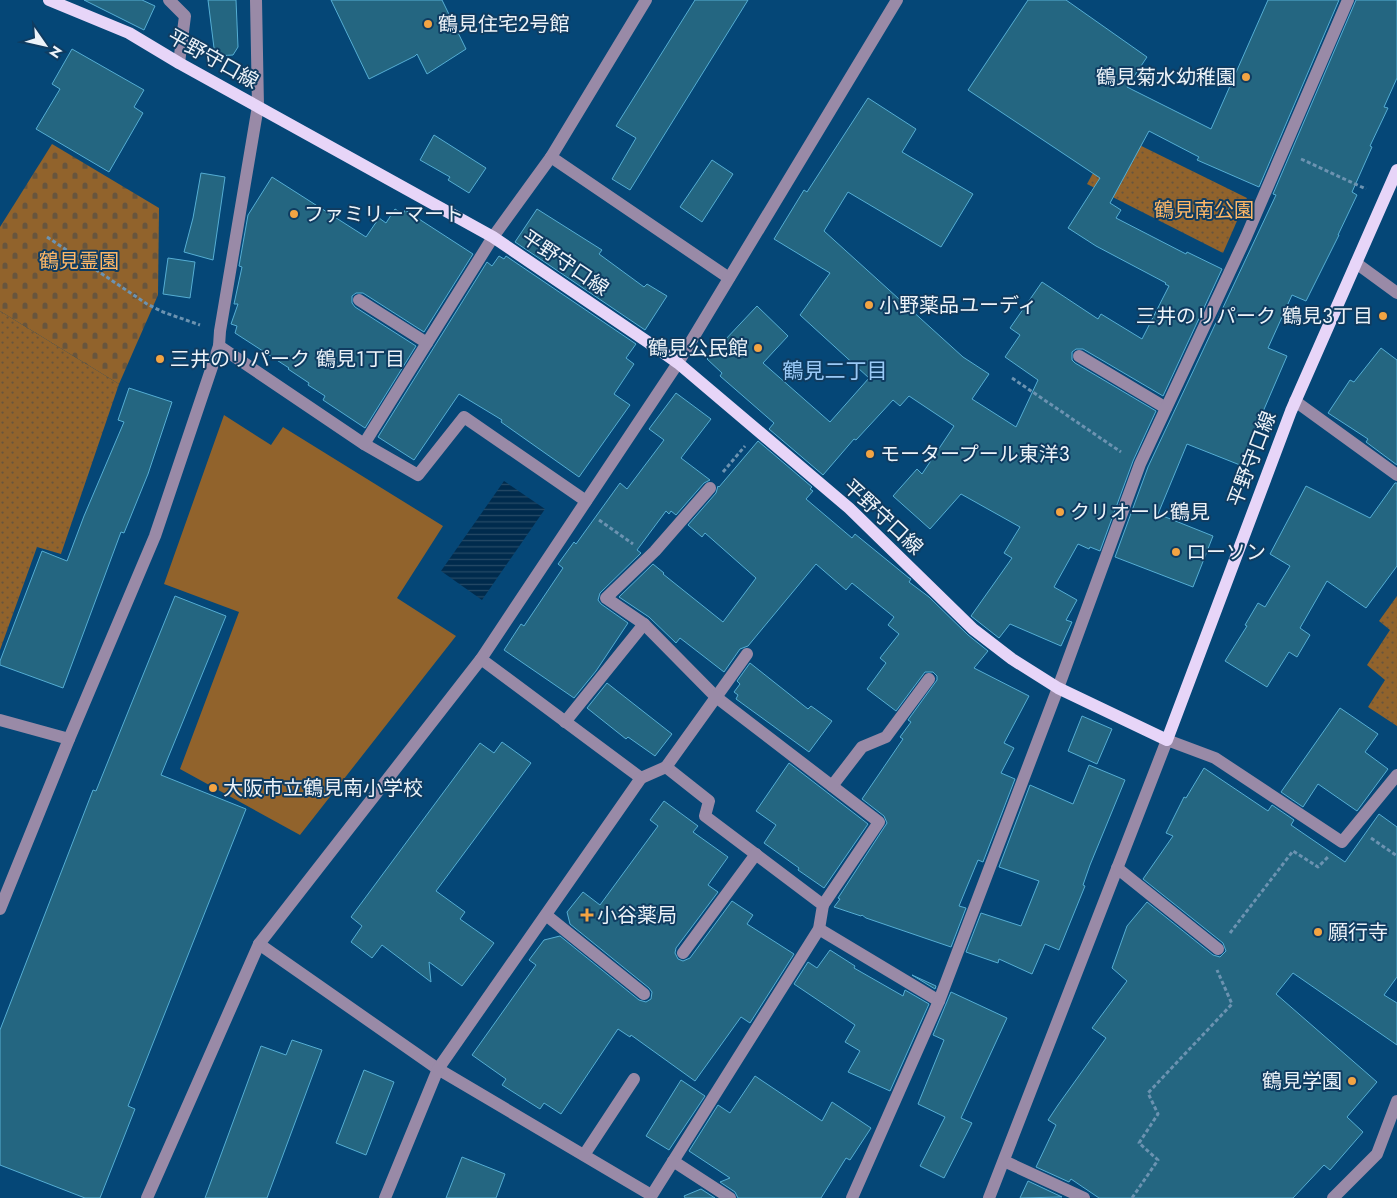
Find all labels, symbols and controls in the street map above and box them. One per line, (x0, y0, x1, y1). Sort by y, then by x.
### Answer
place label: 鶴見住宅2号館 (438, 10, 569, 39)
marker: 鶴見住宅2号館 (422, 18, 434, 30)
north arrow (20, 20, 70, 70)
street label: 平野守口線 (162, 22, 264, 96)
text: N (44, 42, 67, 62)
place label: 鶴見菊水幼稚園 (1096, 63, 1236, 92)
marker: 鶴見菊水幼稚園 (1240, 71, 1252, 83)
park label: 鶴見南公園 (1154, 196, 1254, 225)
place label: ファミリーマート (304, 200, 464, 229)
marker: ファミリーマート (288, 208, 300, 220)
street label: 平野守口線 (515, 223, 615, 303)
park label: 鶴見霊園 (39, 247, 119, 276)
place label: 小野薬品ユーディ (879, 291, 1038, 320)
marker: 小野薬品ユーディ (863, 299, 875, 311)
place label: 三井のリパーク 鶴見3丁目 (1136, 302, 1373, 331)
marker: 三井のリパーク 鶴見3丁目 (1377, 310, 1389, 322)
place label: 鶴見公民館 (648, 334, 748, 363)
marker: 鶴見公民館 (752, 342, 764, 354)
place label: 三井のリパーク 鶴見1丁目 (170, 345, 405, 374)
marker: 三井のリパーク 鶴見1丁目 (154, 353, 166, 365)
district label: 鶴見二丁目 (783, 356, 888, 386)
street label: 平野守口線 (1221, 407, 1283, 511)
place label: モータープール東洋3 (880, 440, 1070, 469)
marker: モータープール東洋3 (864, 448, 876, 460)
street label: 平野守口線 (837, 472, 929, 562)
place label: クリオーレ鶴見 (1070, 498, 1210, 527)
marker: クリオーレ鶴見 (1054, 506, 1066, 518)
place label: ローソン (1186, 538, 1266, 567)
marker: ローソン (1170, 546, 1182, 558)
place label: 大阪市立鶴見南小学校 (223, 774, 423, 803)
marker: 大阪市立鶴見南小学校 (207, 782, 219, 794)
place label: 小谷薬局 (597, 901, 677, 930)
marker: 小谷薬局 (581, 909, 593, 921)
place label: 願行寺 (1328, 918, 1388, 947)
marker: 願行寺 (1312, 926, 1324, 938)
place label: 鶴見学園 (1262, 1067, 1342, 1096)
marker: 鶴見学園 (1346, 1075, 1358, 1087)

